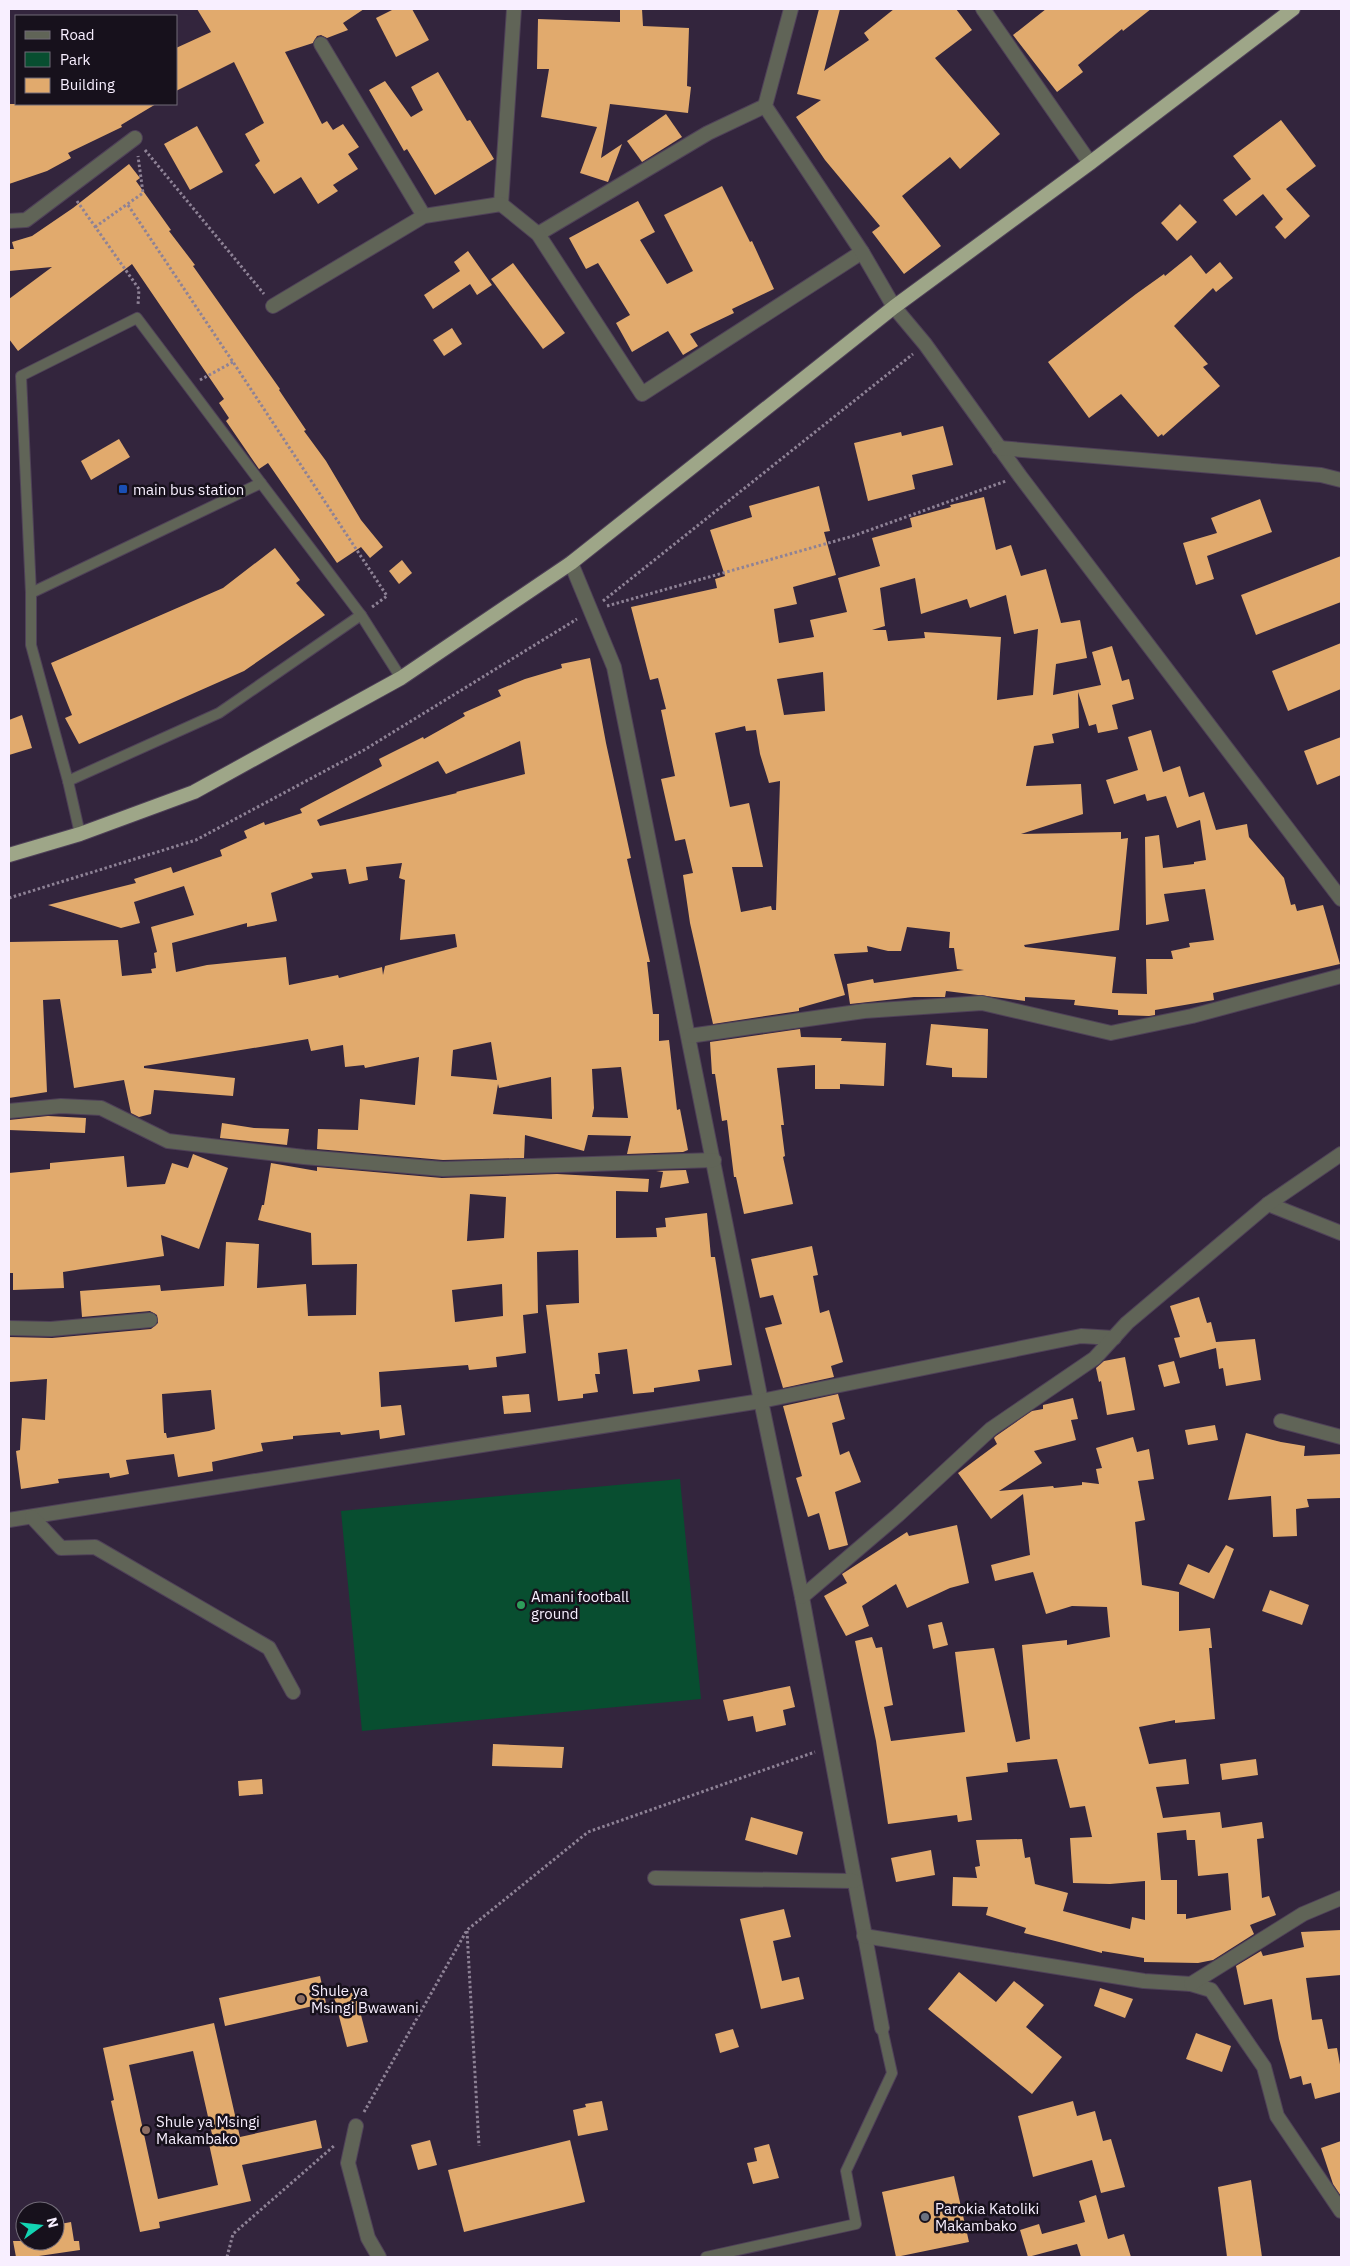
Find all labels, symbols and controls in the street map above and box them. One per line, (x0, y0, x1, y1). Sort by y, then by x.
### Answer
legend (15, 15, 178, 105)
text: Road (60, 25, 95, 44)
text: Park (60, 50, 90, 69)
text: Building (60, 75, 115, 94)
place label: main bus station (133, 480, 244, 499)
marker: main bus station (117, 483, 129, 495)
place label: Amani football ground (531, 1587, 629, 1623)
marker: Amani football ground (515, 1599, 527, 1611)
place label: Shule ya Msingi Bwawani (311, 1981, 419, 2017)
marker: Shule ya Msingi Bwawani (295, 1993, 307, 2005)
place label: Shule ya Msingi Makambako (156, 2112, 260, 2148)
marker: Shule ya Msingi Makambako (140, 2124, 152, 2136)
place label: Parokia Katoliki Makambako (935, 2199, 1039, 2235)
north arrow (15, 2201, 65, 2251)
marker: Parokia Katoliki Makambako (919, 2211, 931, 2223)
text: N (43, 2215, 63, 2230)

